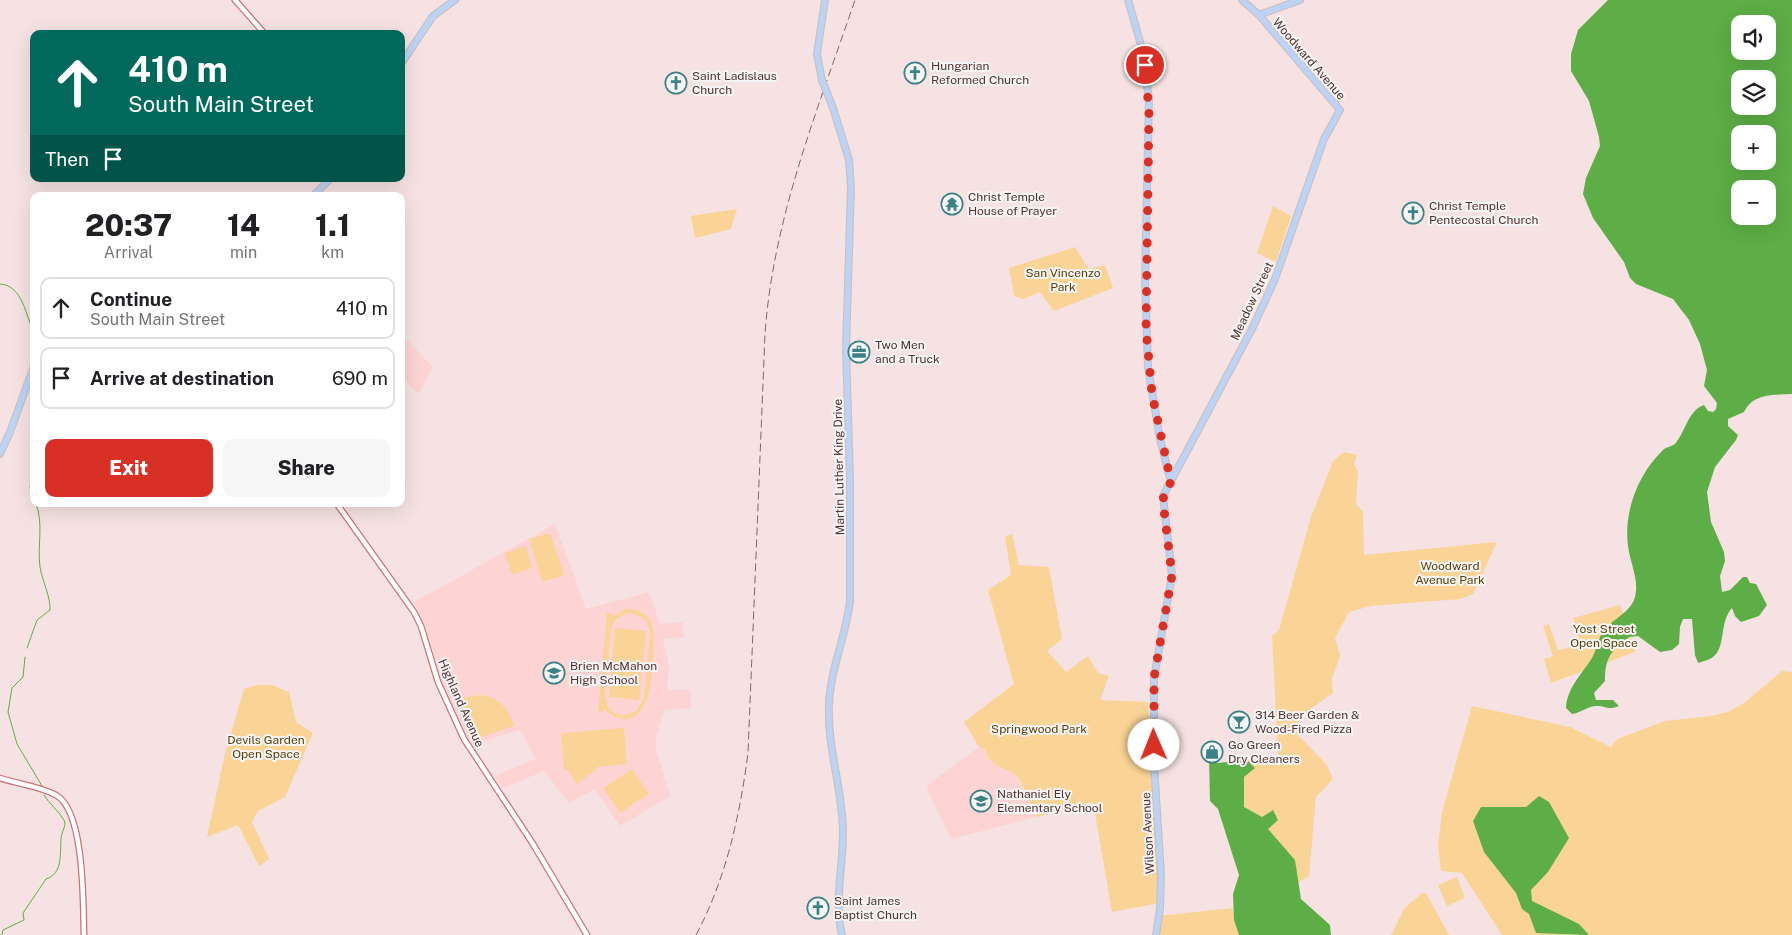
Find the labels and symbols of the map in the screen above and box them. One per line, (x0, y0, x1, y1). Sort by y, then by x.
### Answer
street label: Woodward Avenue (1270, 15, 1348, 103)
pin (1124, 44, 1166, 86)
place label: Hungarian Reformed Church (931, 59, 1029, 87)
church icon: Hungarian Reformed Church (903, 61, 927, 85)
place label: Saint Ladislaus Church (692, 69, 777, 97)
church icon: Saint Ladislaus Church (664, 71, 688, 95)
place label: Christ Temple House of Prayer (968, 190, 1057, 218)
temple icon: Christ Temple House of Prayer (940, 192, 964, 216)
place label: Christ Temple Pentecostal Church (1429, 199, 1539, 227)
church icon: Christ Temple Pentecostal Church (1401, 201, 1425, 225)
street label: Meadow Street (1228, 259, 1276, 342)
park label: San Vincenzo Park (1026, 266, 1101, 294)
place label: Two Men and a Truck (875, 338, 940, 366)
office icon: Two Men and a Truck (847, 340, 871, 364)
street label: Martin Luther King Drive (831, 398, 847, 535)
park label: Woodward Avenue Park (1415, 559, 1485, 587)
park label: Yost Street Open Space (1570, 622, 1638, 650)
street label: Highland Avenue (435, 657, 487, 749)
place label: Brien McMahon High School (570, 659, 657, 687)
school or university icon: Brien McMahon High School (542, 661, 566, 685)
place label: 314 Beer Garden & Wood-Fired Pizza (1255, 708, 1360, 736)
bar icon: 314 Beer Garden & Wood-Fired Pizza (1227, 710, 1251, 734)
position arrow (1127, 718, 1179, 770)
park label: Springwood Park (991, 722, 1087, 736)
park label: Devils Garden Open Space (227, 733, 305, 761)
place label: Go Green Dry Cleaners (1228, 738, 1300, 766)
shop icon: Go Green Dry Cleaners (1200, 740, 1224, 764)
place label: Nathaniel Ely Elementary School (997, 787, 1103, 815)
school or university icon: Nathaniel Ely Elementary School (969, 789, 993, 813)
street label: Wilson Avenue (1139, 792, 1157, 874)
place label: Saint James Baptist Church (834, 894, 917, 922)
church icon: Saint James Baptist Church (806, 896, 830, 920)

